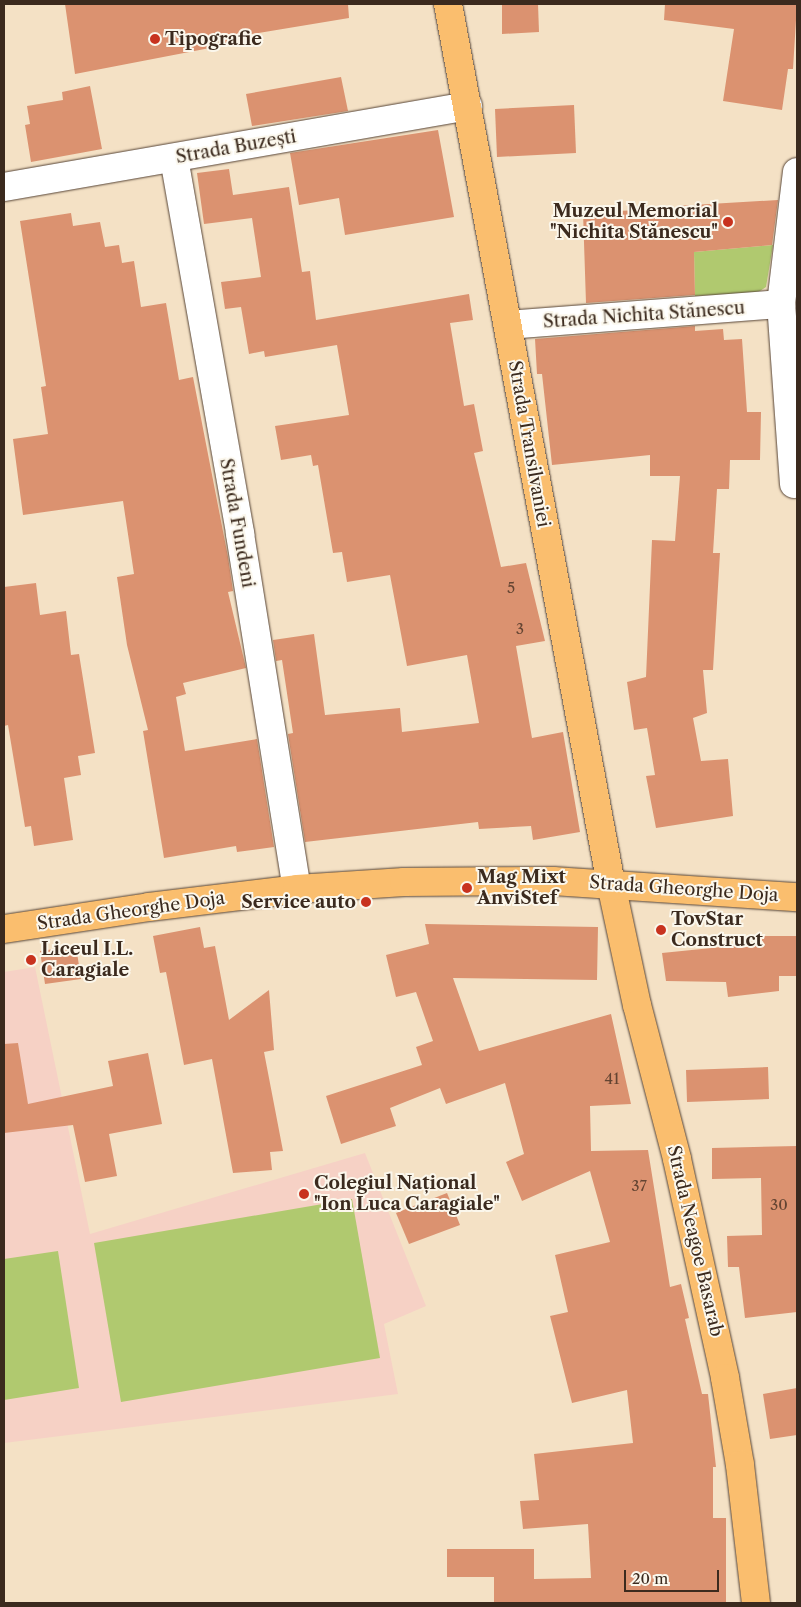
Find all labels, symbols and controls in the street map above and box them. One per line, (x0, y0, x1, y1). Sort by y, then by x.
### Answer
place label: Tipografie (165, 28, 262, 50)
marker: Tipografie (149, 33, 161, 45)
street label: Strada Buzești (174, 126, 298, 168)
place label: Muzeul Memorial "Nichita Stănescu" (550, 201, 718, 243)
marker: Muzeul Memorial "Nichita Stănescu" (722, 216, 734, 228)
street label: Strada Nichita Stănescu (542, 297, 746, 333)
street label: Strada Transilvaniei (504, 359, 554, 529)
street label: Strada Fundeni (215, 457, 259, 589)
house number: 5 (507, 579, 515, 597)
house number: 3 (516, 620, 524, 638)
place label: Mag Mixt AnviStef (477, 867, 566, 910)
street label: Strada Gheorghe Doja (589, 872, 779, 906)
marker: Mag Mixt AnviStef (461, 882, 473, 894)
street label: Strada Gheorghe Doja (36, 887, 226, 935)
place label: Service auto (241, 891, 356, 913)
marker: Service auto (360, 896, 372, 908)
place label: TovStar Construct (671, 909, 763, 952)
marker: TovStar Construct (655, 924, 667, 936)
place label: Liceul I.L. Caragiale (41, 939, 133, 982)
marker: Liceul I.L. Caragiale (25, 954, 37, 966)
house number: 41 (605, 1070, 619, 1088)
street label: Strada Neagoe Basarab (662, 1143, 728, 1339)
place label: Colegiul Național "Ion Luca Caragiale" (314, 1173, 500, 1216)
house number: 37 (631, 1177, 647, 1195)
marker: Colegiul Național "Ion Luca Caragiale" (298, 1188, 310, 1200)
house number: 30 (770, 1196, 788, 1214)
scale bar (626, 1560, 721, 1592)
text: 20 m (632, 1569, 668, 1588)

